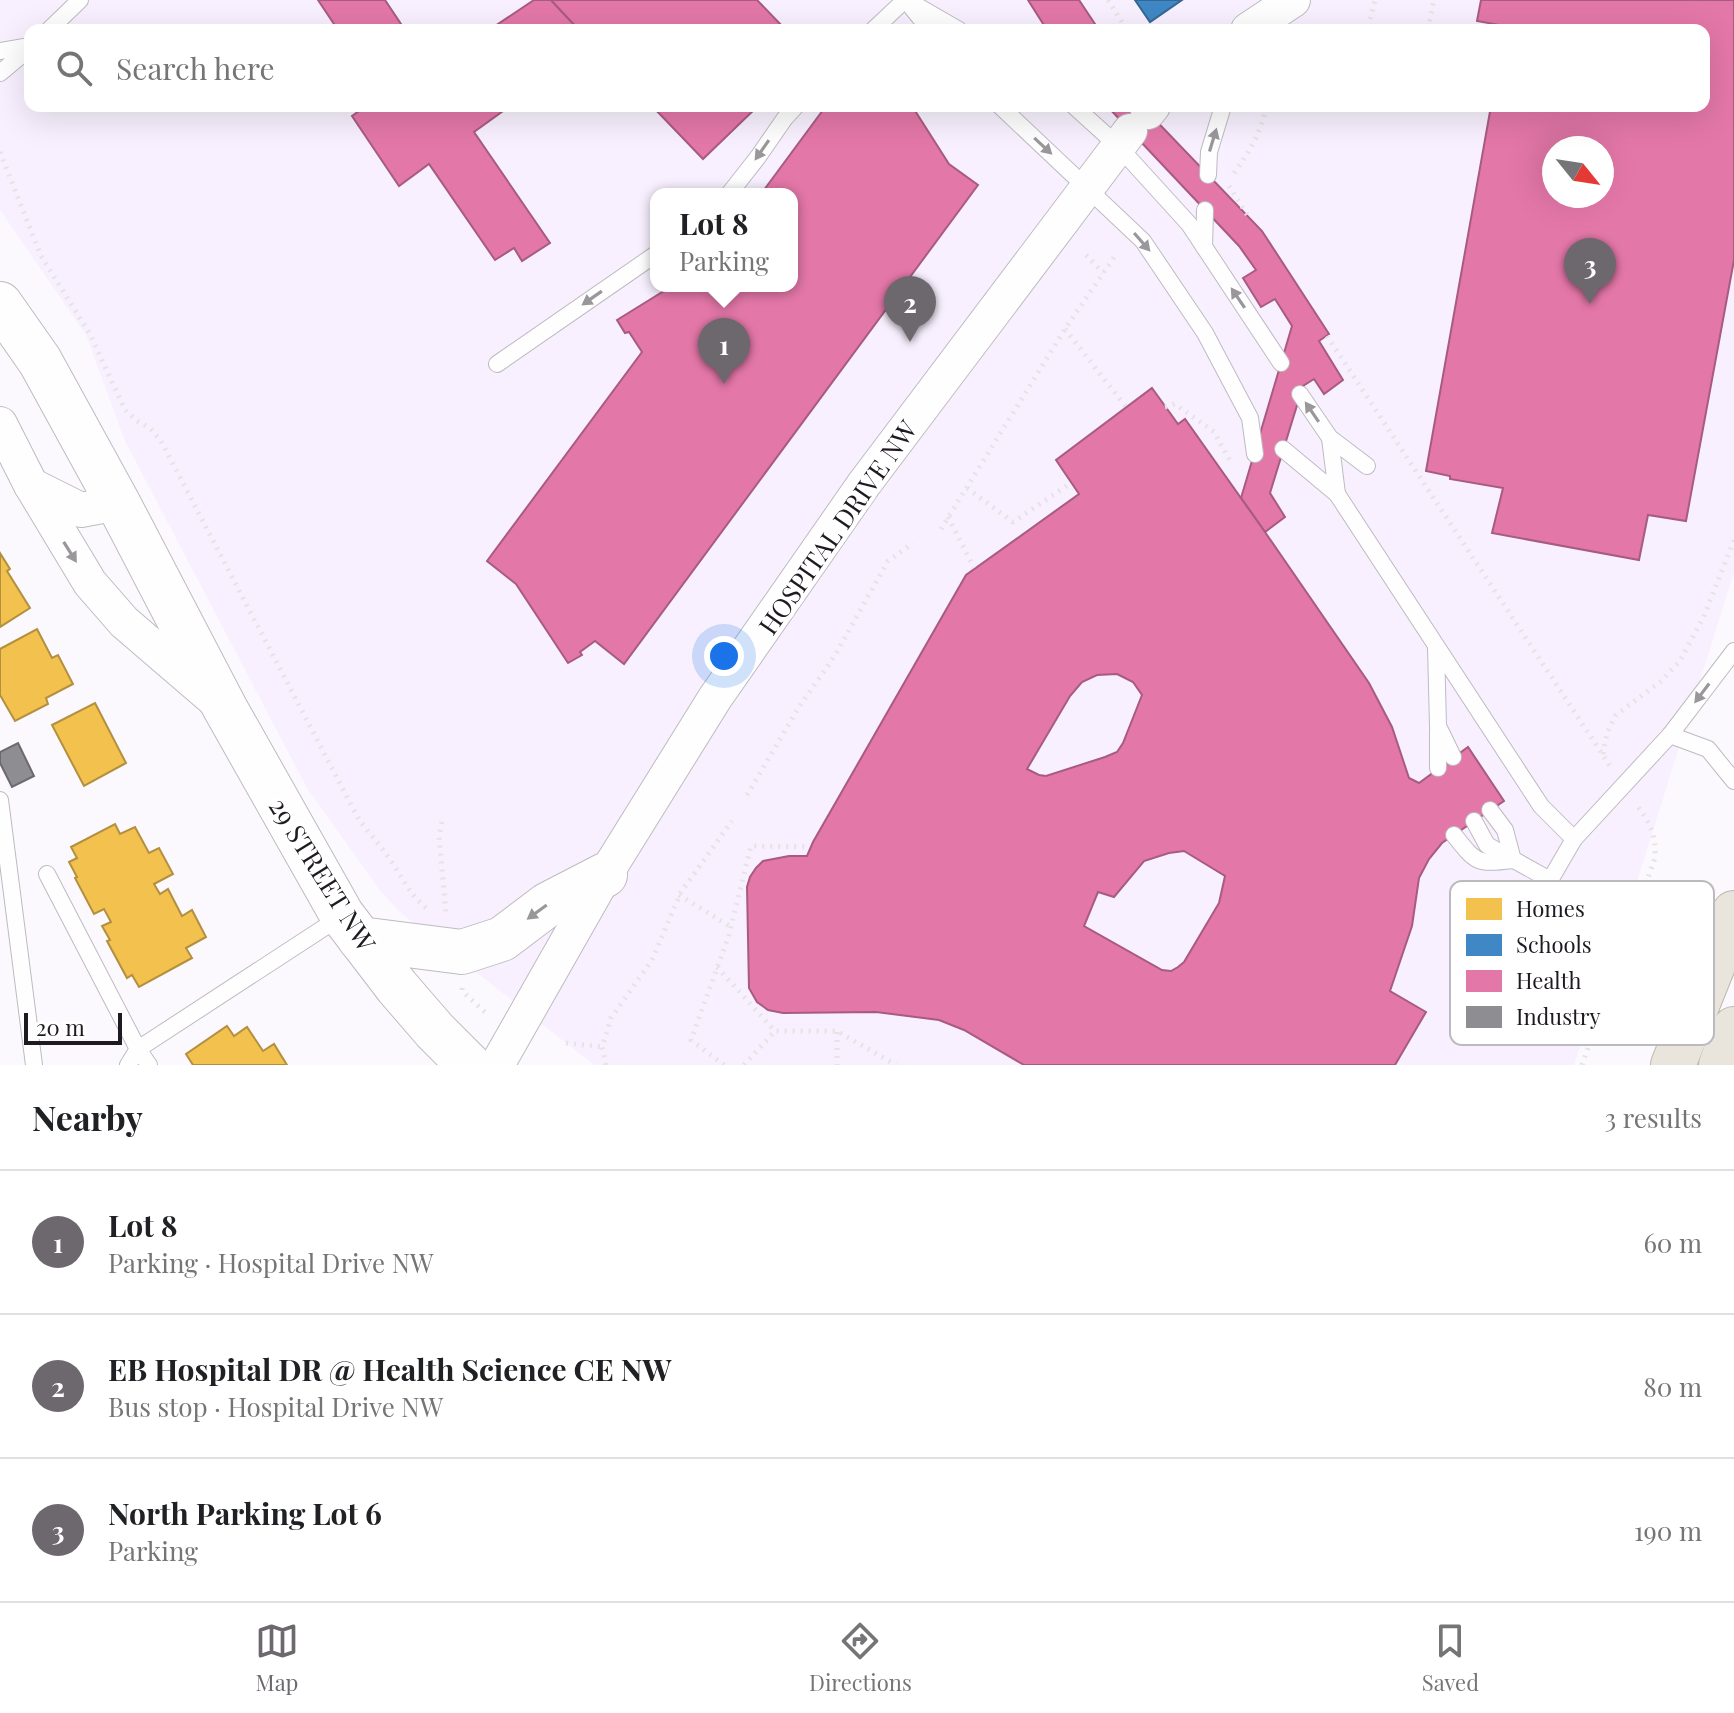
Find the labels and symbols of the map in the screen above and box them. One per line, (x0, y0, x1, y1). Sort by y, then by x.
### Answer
one-way arrow (1207, 128, 1220, 152)
north arrow (1542, 136, 1614, 208)
one-way arrow (1033, 137, 1052, 155)
one-way arrow (754, 139, 770, 161)
one-way arrow (1133, 232, 1150, 252)
pin: 3 (1564, 238, 1616, 304)
pin: 2 (884, 276, 936, 342)
one-way arrow (1231, 287, 1246, 309)
one-way arrow (581, 290, 602, 305)
pin: 1 (698, 318, 750, 384)
one-way arrow (1305, 401, 1320, 422)
street label: HOSPITAL DRIVE NW (750, 412, 924, 641)
one-way arrow (63, 541, 77, 563)
your location (704, 636, 744, 676)
one-way arrow (1695, 683, 1711, 703)
street label: 29 STREET NW (262, 791, 384, 958)
legend (1450, 881, 1714, 1045)
text: Homes (1516, 893, 1585, 923)
one-way arrow (526, 904, 548, 920)
text: Schools (1516, 929, 1592, 959)
text: Health (1516, 965, 1581, 995)
text: Industry (1516, 1001, 1601, 1031)
scale bar (24, 1009, 122, 1045)

